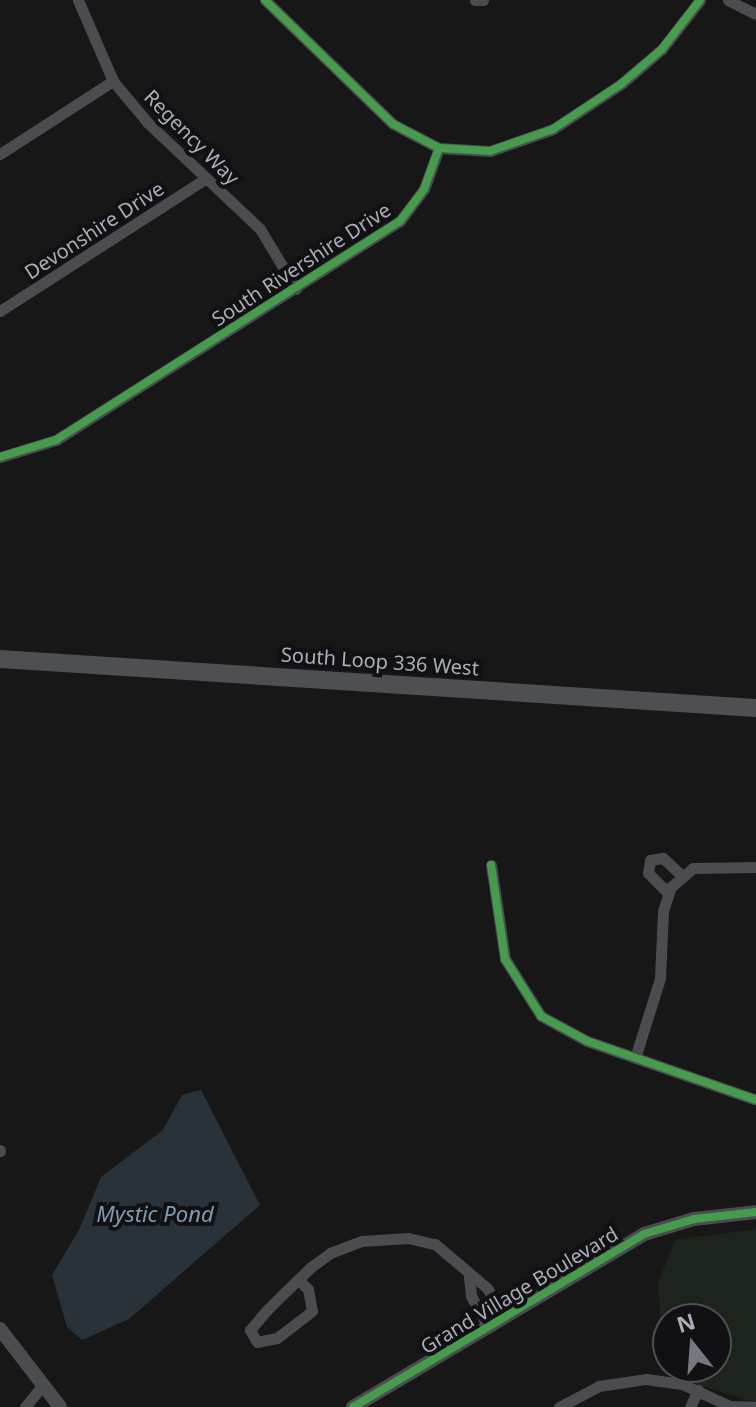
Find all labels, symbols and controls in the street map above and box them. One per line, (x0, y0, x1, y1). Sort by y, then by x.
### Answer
street label: Regency Way (140, 85, 244, 189)
street label: Devonshire Drive (20, 176, 168, 284)
street label: South Rivershire Drive (207, 197, 395, 331)
street label: South Loop 336 West (280, 642, 480, 680)
water label: Mystic Pond (96, 1201, 214, 1227)
street label: Grand Village Boulevard (416, 1222, 622, 1358)
north arrow (652, 1303, 732, 1383)
text: N (673, 1305, 699, 1339)

